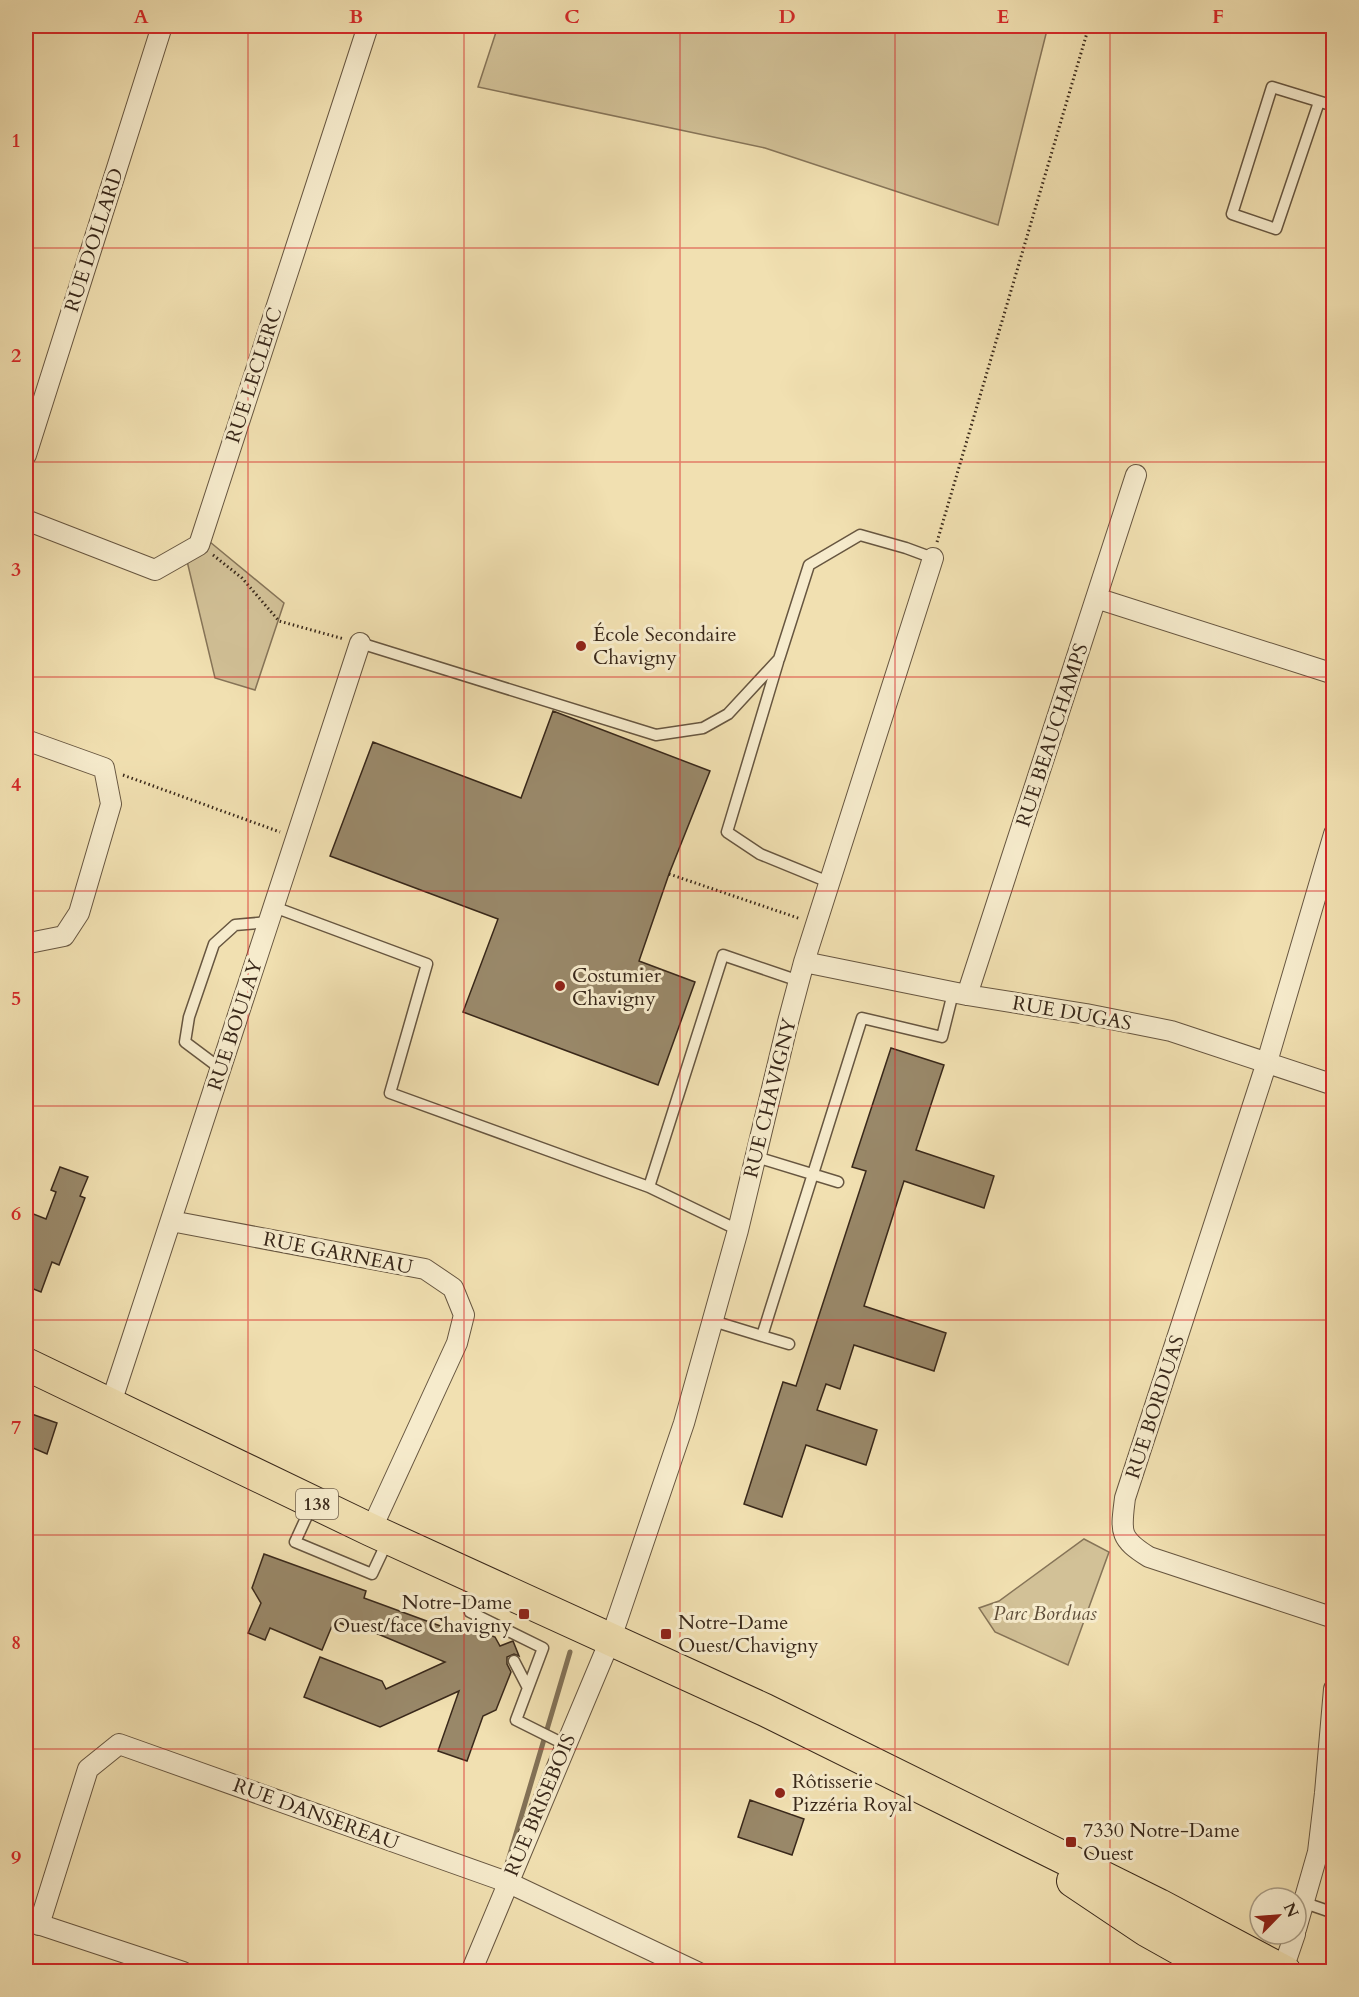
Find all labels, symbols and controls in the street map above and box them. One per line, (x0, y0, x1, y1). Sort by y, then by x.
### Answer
text: A (133, 3, 149, 30)
text: B (349, 3, 363, 30)
text: C (564, 3, 580, 30)
text: D (778, 3, 796, 30)
text: E (997, 3, 1009, 30)
text: F (1212, 3, 1224, 30)
text: 1 (11, 127, 21, 154)
street label: RUE DOLLARD (58, 165, 130, 315)
street label: RUE LECLERC (219, 304, 289, 446)
text: 2 (11, 342, 21, 369)
text: 3 (11, 556, 21, 583)
place label: École Secondaire Chavigny (593, 621, 737, 671)
marker: École Secondaire Chavigny (574, 639, 588, 653)
street label: RUE BEAUCHAMPS (1010, 640, 1094, 830)
text: 4 (11, 771, 21, 798)
street label: RUE BOULAY (201, 956, 269, 1094)
place label: Costumier Chavigny (572, 962, 662, 1012)
marker: Costumier Chavigny (553, 979, 567, 993)
text: 5 (11, 985, 21, 1012)
street label: RUE DUGAS (1010, 989, 1134, 1037)
street label: RUE CHAVIGNY (737, 1015, 803, 1181)
text: 6 (11, 1200, 21, 1227)
street label: RUE GARNEAU (261, 1225, 416, 1281)
street label: RUE BORDUAS (1119, 1332, 1191, 1482)
text: 7 (11, 1414, 21, 1441)
road number: 138 (296, 1489, 338, 1519)
place label: Notre-Dame Ouest/face Chavigny (333, 1589, 512, 1639)
park label: Parc Borduas (993, 1600, 1097, 1627)
marker: Notre-Dame Ouest/face Chavigny (517, 1607, 531, 1621)
place label: Notre-Dame Ouest/Chavigny (678, 1609, 819, 1659)
marker: Notre-Dame Ouest/Chavigny (659, 1627, 673, 1641)
text: 8 (11, 1629, 21, 1656)
street label: RUE BRISEBOIS (498, 1730, 582, 1880)
place label: Rôtisserie Pizzéria Royal (792, 1768, 912, 1818)
street label: RUE DANSEREAU (229, 1771, 403, 1857)
marker: Rôtisserie Pizzéria Royal (773, 1786, 787, 1800)
place label: 7330 Notre-Dame Ouest (1083, 1817, 1240, 1867)
marker: 7330 Notre-Dame Ouest (1064, 1835, 1078, 1849)
text: 9 (11, 1844, 21, 1871)
north arrow (1248, 1886, 1308, 1946)
text: N (1278, 1899, 1304, 1921)

